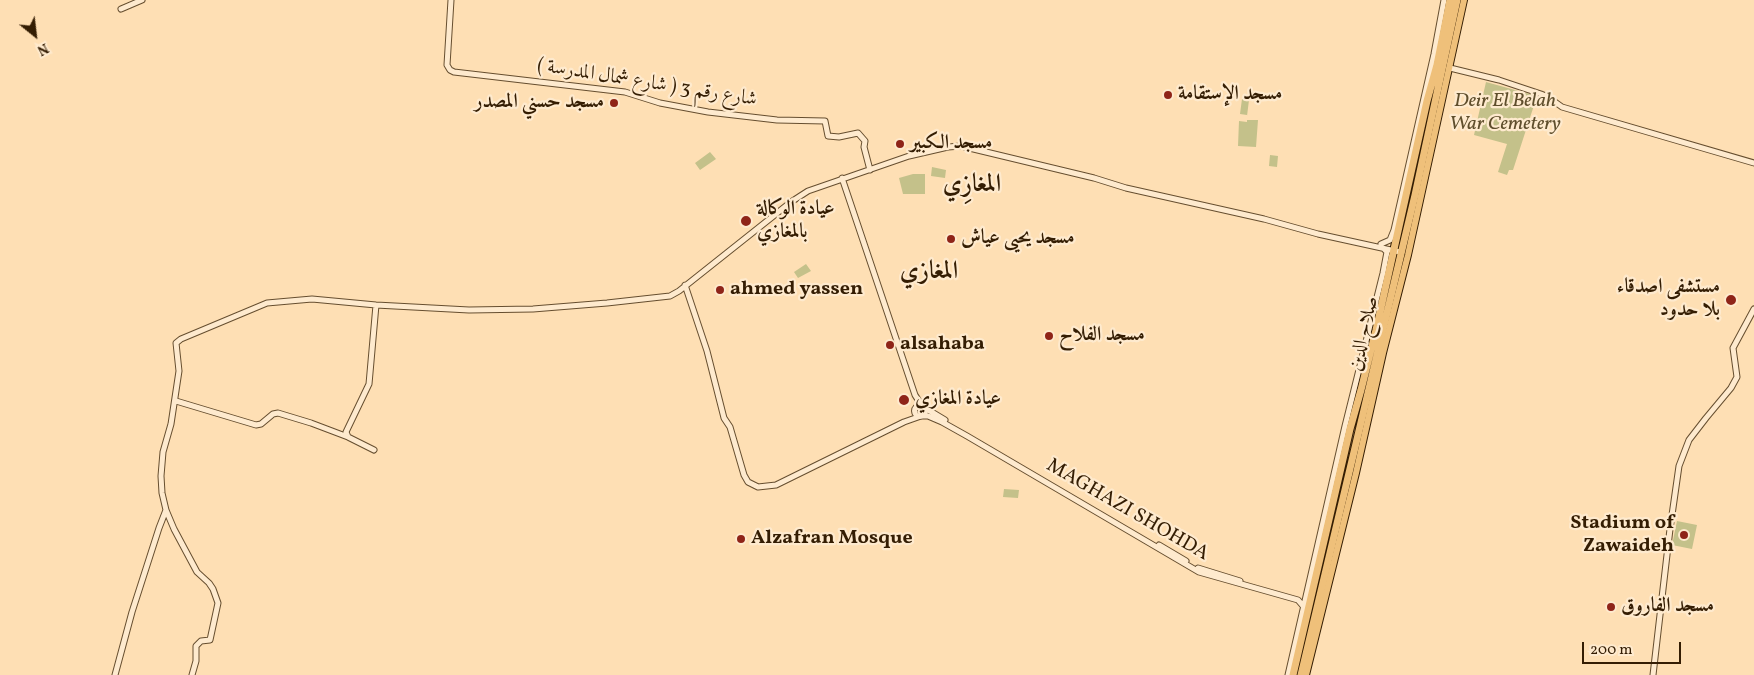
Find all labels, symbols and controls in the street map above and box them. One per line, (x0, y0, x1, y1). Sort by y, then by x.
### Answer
north arrow (10, 10, 60, 60)
text: N (33, 38, 52, 59)
street label: شارع رقم 3 ( شارع شمال المدرسة ) (535, 55, 759, 113)
place label: مسجد الإستقامة (1178, 83, 1282, 107)
marker: مسجد الإستقامة (1162, 89, 1174, 101)
park label: Deir El Belah War Cemetery (1449, 90, 1561, 137)
place label: مسجد حسني المصدر (474, 91, 604, 115)
marker: مسجد حسني المصدر (608, 97, 620, 109)
place label: مسجد الكبير (910, 132, 992, 156)
marker: مسجد الكبير (894, 138, 906, 150)
district label: المغازِي (943, 171, 1001, 201)
place label: عيادة الوكالة بالمغازي (757, 198, 835, 245)
marker: عيادة الوكالة بالمغازي (739, 214, 753, 228)
place label: مسجد يحيى عياش (961, 227, 1074, 251)
marker: مسجد يحيى عياش (945, 233, 957, 245)
district label: المغازي (900, 258, 958, 288)
place label: مستشفى اصدقاء بلا حدود (1617, 276, 1720, 323)
place label: ahmed yassen (730, 278, 863, 302)
marker: ahmed yassen (714, 284, 726, 296)
marker: مستشفى اصدقاء بلا حدود (1724, 293, 1738, 307)
street label: صلاح الدين (1345, 294, 1385, 374)
place label: مسجد الفلاح (1059, 324, 1145, 348)
marker: مسجد الفلاح (1043, 330, 1055, 342)
place label: alsahaba (900, 333, 985, 357)
marker: alsahaba (884, 339, 896, 351)
place label: عيادة المغازي (915, 388, 1001, 412)
marker: عيادة المغازي (897, 393, 911, 407)
street label: MAGHAZI SHOHDA (1041, 455, 1213, 567)
place label: Stadium of Zawaideh (1570, 512, 1674, 559)
place label: Alzafran Mosque (751, 527, 913, 551)
marker: Stadium of Zawaideh (1678, 529, 1690, 541)
marker: Alzafran Mosque (735, 533, 747, 545)
place label: مسجد الفاروق (1621, 595, 1714, 619)
marker: مسجد الفاروق (1605, 601, 1617, 613)
scale bar (1584, 632, 1683, 664)
text: 200 m (1590, 640, 1633, 661)

